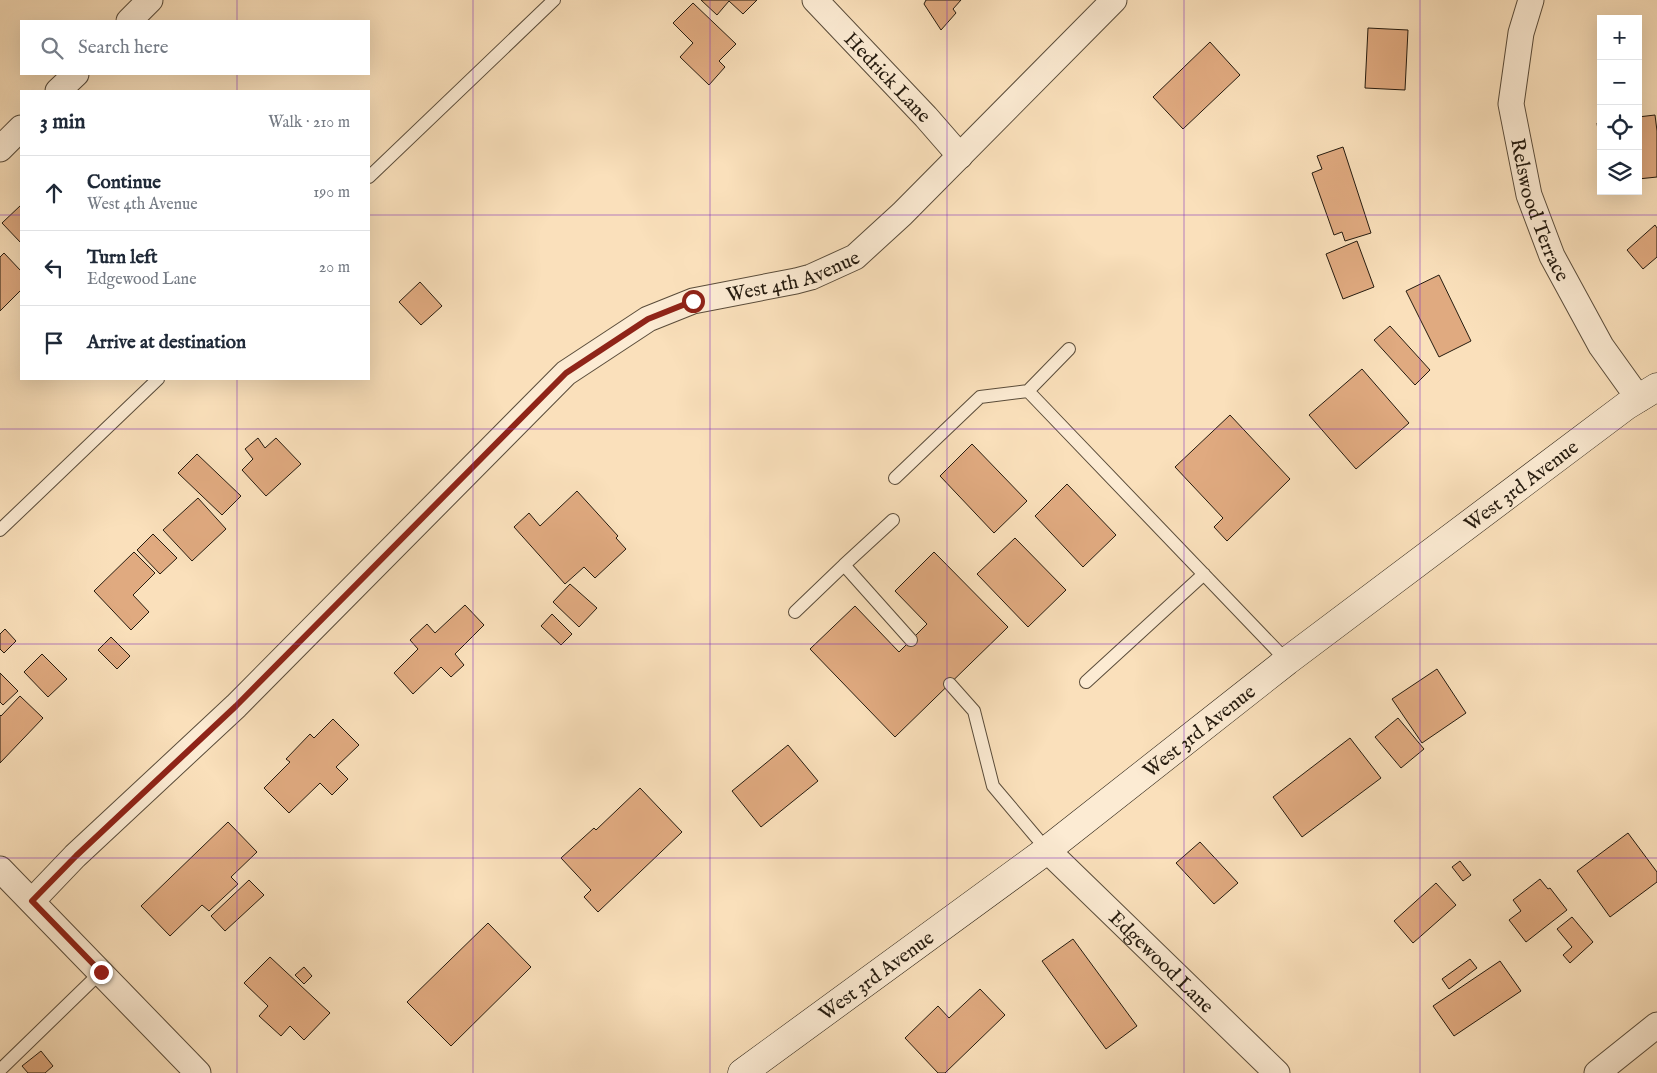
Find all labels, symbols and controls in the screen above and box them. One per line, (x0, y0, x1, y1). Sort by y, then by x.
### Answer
map controls (1597, 15, 1642, 195)
button: + (1597, 15, 1642, 60)
search box (20, 20, 370, 75)
street label: Hedrick Lane (838, 27, 936, 129)
icon: search (38, 34, 66, 62)
text: Search here (78, 36, 169, 60)
button: − (1597, 60, 1642, 105)
button: locate (1597, 105, 1642, 150)
text: 3 min (40, 109, 85, 136)
text: Walk · 210 m (268, 113, 350, 133)
street label: Relswood Terrace (1504, 136, 1574, 286)
button: layers (1597, 150, 1642, 195)
text: Continue (87, 171, 161, 195)
icon: ahead (40, 179, 68, 207)
text: 190 m (313, 183, 350, 203)
text: West 4th Avenue (87, 195, 198, 215)
street label: West 4th Avenue (724, 245, 864, 308)
text: Turn left (87, 246, 158, 270)
icon: left (40, 254, 68, 282)
text: 20 m (319, 258, 350, 278)
text: Edgewood Lane (87, 270, 196, 290)
route start (682, 290, 705, 313)
icon: arrive (40, 329, 68, 357)
text: Arrive at destination (87, 331, 246, 355)
street label: West 3rd Avenue (1460, 435, 1584, 537)
street label: West 3rd Avenue (1138, 680, 1261, 784)
street label: Edgewood Lane (1103, 906, 1219, 1019)
street label: West 3rd Avenue (814, 926, 939, 1027)
route end (90, 961, 113, 984)

